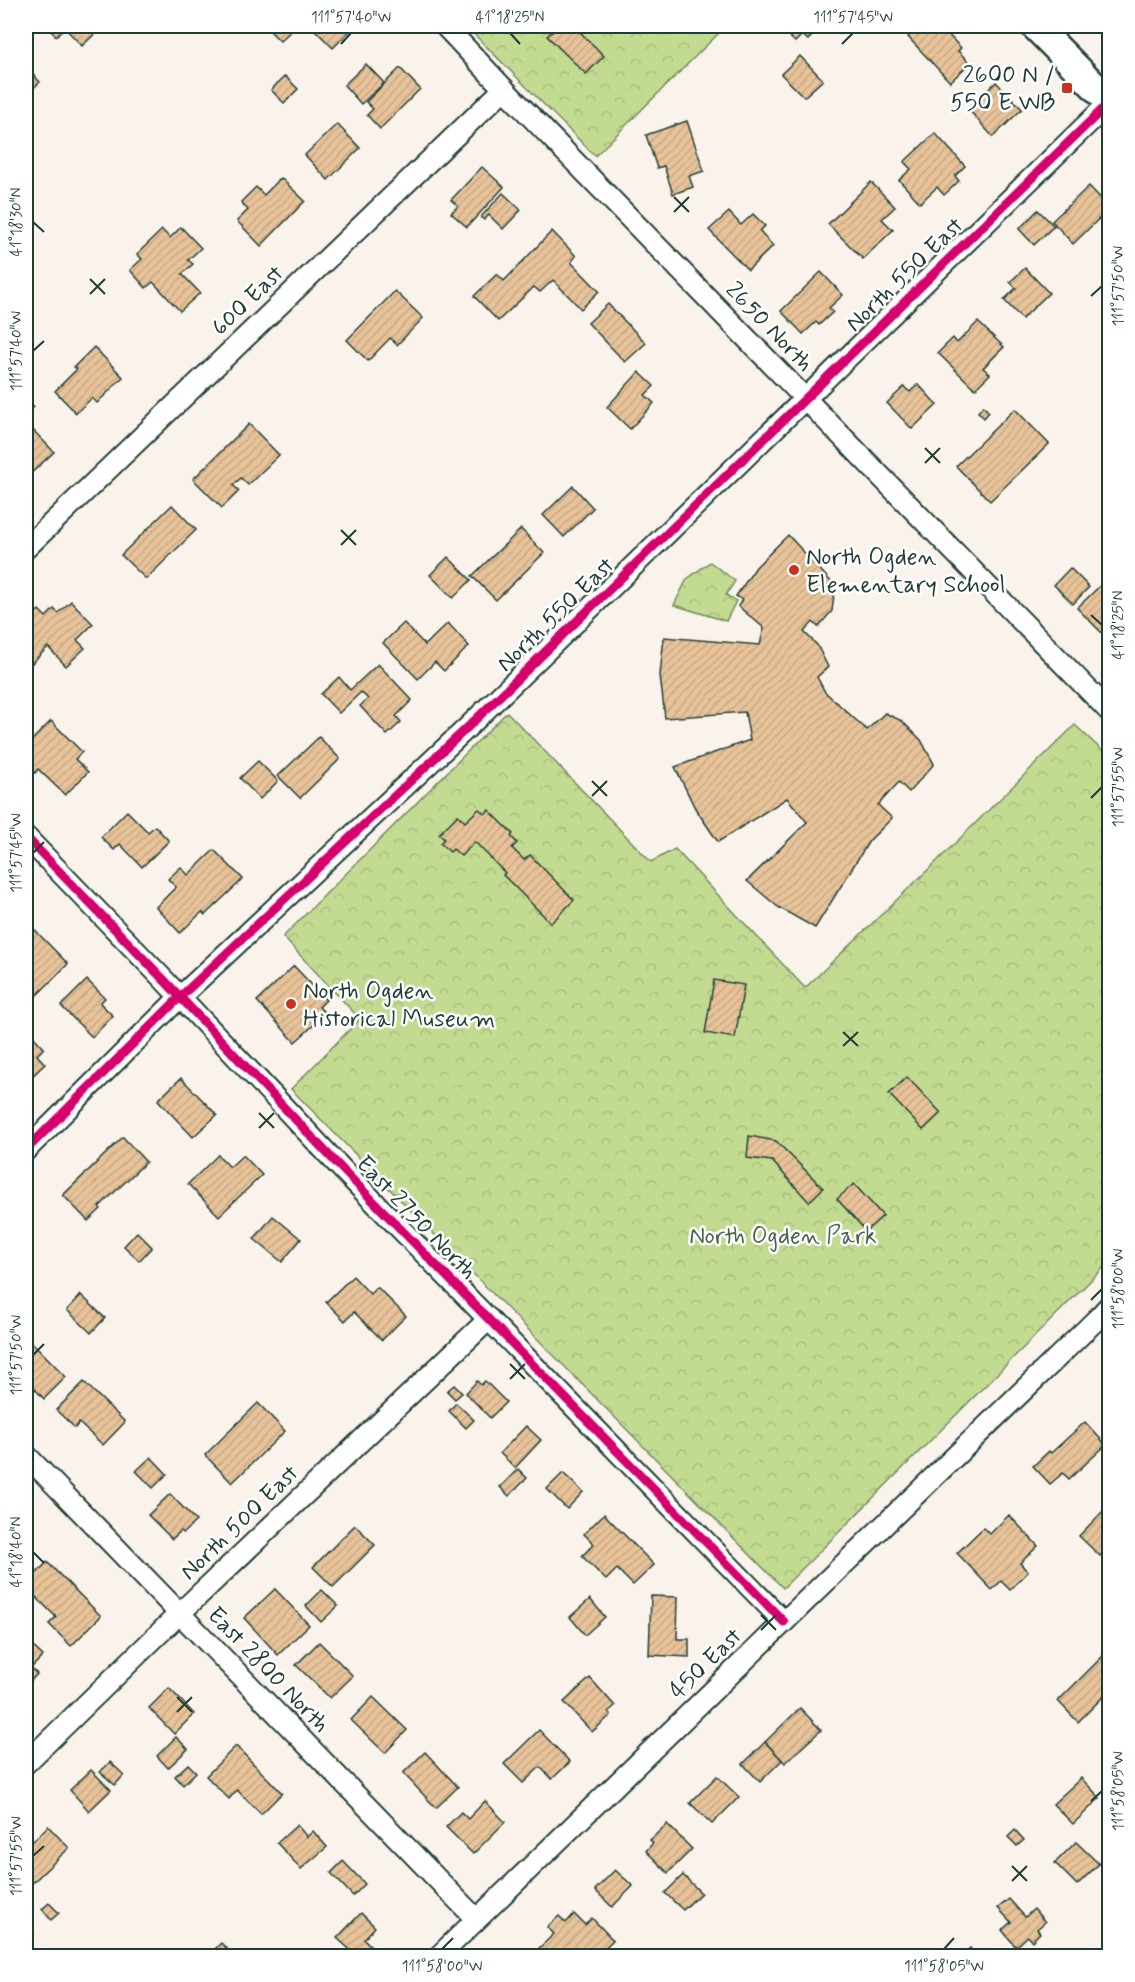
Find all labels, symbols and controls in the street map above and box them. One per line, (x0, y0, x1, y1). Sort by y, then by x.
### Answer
text: 111°57'40"W (311, 8, 391, 28)
text: 41°18'25"N (475, 8, 545, 28)
text: 111°57'45"W (813, 8, 893, 28)
place label: 2600 N / 550 E WB (950, 60, 1055, 119)
marker: 2600 N / 550 E WB (1060, 81, 1074, 95)
text: 41°18'30"N (7, 187, 27, 257)
street label: North 550 East (839, 211, 971, 339)
text: 111°57'50"W (1109, 246, 1129, 326)
street label: 600 East (205, 259, 291, 343)
street label: 2650 North (718, 275, 820, 379)
text: 111°57'40"W (7, 311, 27, 391)
place label: North Ogden Elementary School (806, 542, 1005, 601)
street label: North 550 East (490, 551, 622, 679)
marker: North Ogden Elementary School (787, 563, 801, 577)
text: 41°18'25"N (1109, 590, 1129, 660)
text: 111°57'55"W (1109, 747, 1129, 827)
text: 111°57'45"W (7, 813, 27, 893)
place label: North Ogden Historical Museum (303, 976, 495, 1035)
marker: North Ogden Historical Museum (284, 997, 298, 1011)
street label: East 2750 North (349, 1149, 483, 1287)
park label: North Ogden Park (689, 1221, 877, 1252)
text: 111°58'00"W (1109, 1249, 1129, 1329)
text: 111°57'50"W (7, 1315, 27, 1395)
street label: North 500 East (174, 1458, 306, 1588)
text: 41°18'40"N (7, 1516, 27, 1588)
street label: East 2800 North (200, 1600, 336, 1740)
street label: 450 East (663, 1621, 749, 1706)
text: 111°58'05"W (1109, 1751, 1129, 1831)
text: 111°57'55"W (7, 1816, 27, 1896)
text: 111°58'00"W (402, 1957, 482, 1977)
text: 111°58'05"W (904, 1957, 984, 1977)

